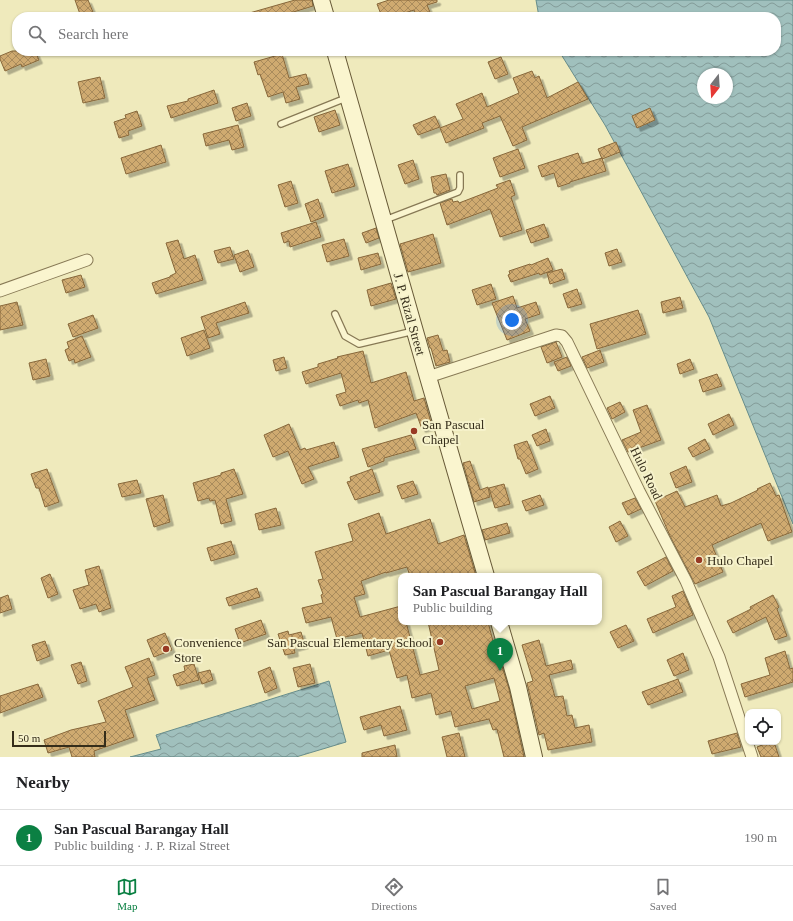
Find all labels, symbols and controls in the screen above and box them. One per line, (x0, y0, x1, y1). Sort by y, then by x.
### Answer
search box (12, 12, 781, 56)
icon: search (26, 23, 48, 45)
text: Search here (58, 26, 128, 42)
north arrow (697, 68, 733, 104)
street label: J. P. Rizal Street (391, 271, 429, 357)
your location (502, 310, 522, 330)
place label: San Pascual Chapel (422, 417, 485, 447)
marker: San Pascual Chapel (409, 426, 419, 436)
street label: Hulo Road (627, 444, 666, 502)
place label: Hulo Chapel (707, 553, 773, 568)
marker: Hulo Chapel (694, 555, 704, 565)
popup (398, 573, 602, 625)
text: San Pascual Barangay Hall (413, 583, 587, 599)
text: Public building (413, 600, 493, 615)
place label: Convenience Store (174, 635, 242, 665)
place label: San Pascual Elementary School (267, 635, 432, 650)
marker: San Pascual Elementary School (435, 637, 445, 647)
pin: 1 (487, 638, 513, 671)
marker: Convenience Store (161, 644, 171, 654)
map controls (745, 709, 781, 745)
button: locate (745, 709, 781, 745)
scale bar (12, 729, 106, 748)
text: 50 m (18, 732, 40, 744)
text: Nearby (16, 773, 70, 792)
text: San Pascual Barangay Hall (54, 821, 229, 837)
text: 1 (26, 830, 32, 845)
text: 190 m (744, 830, 777, 845)
text: Public building · J. P. Rizal Street (54, 838, 230, 853)
tab: Map (116, 876, 138, 912)
tab: Directions (371, 876, 417, 912)
tab: Saved (650, 876, 677, 912)

